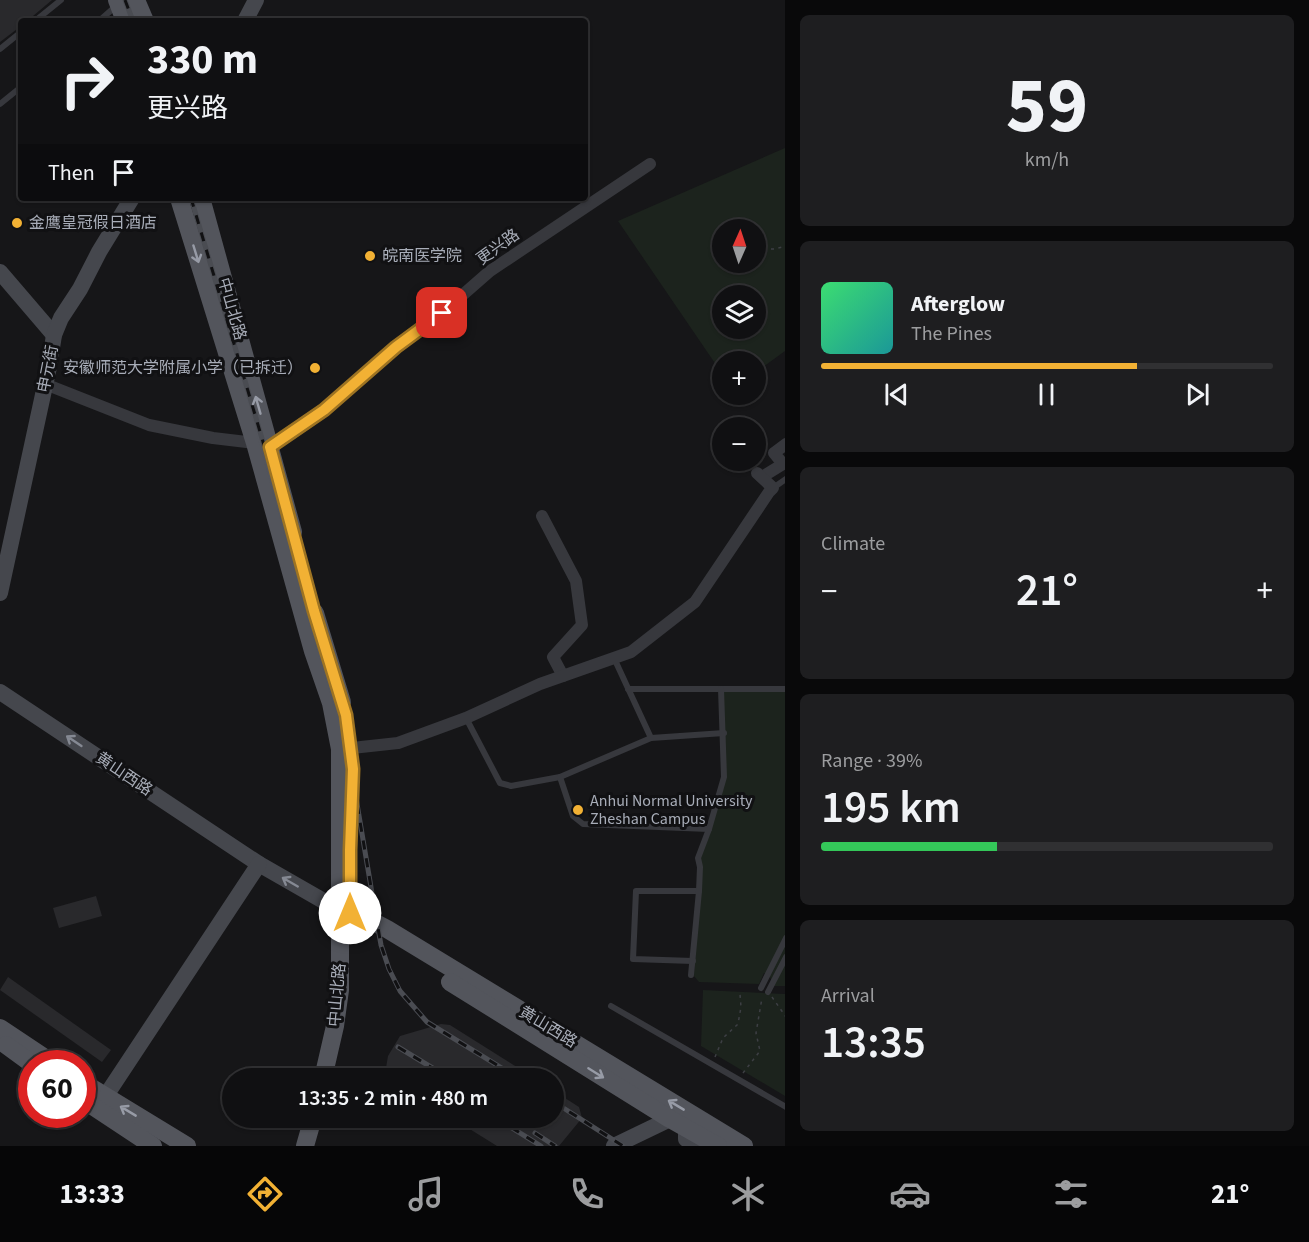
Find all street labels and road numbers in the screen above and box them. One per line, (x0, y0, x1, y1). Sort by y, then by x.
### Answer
street label: 更兴路 (472, 224, 524, 270)
street label: 中山北路 (213, 275, 251, 343)
street label: 申元街 (33, 343, 63, 395)
street label: 黄山西路 (91, 747, 157, 801)
street label: 中山北路 (323, 962, 351, 1028)
street label: 黄山西路 (515, 1001, 581, 1053)

